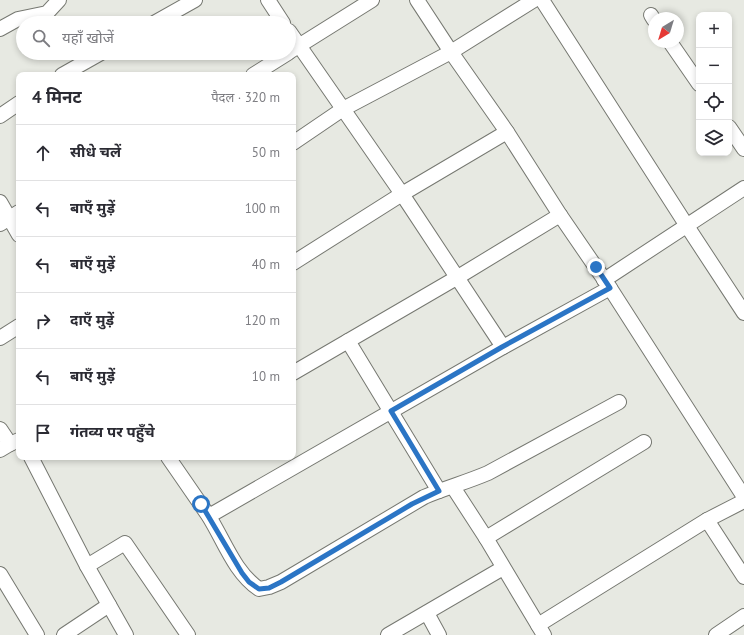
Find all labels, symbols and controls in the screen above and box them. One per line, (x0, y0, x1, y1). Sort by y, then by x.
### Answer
north arrow (648, 12, 684, 48)
map controls (696, 12, 732, 156)
button: + (696, 12, 732, 48)
search box (16, 16, 296, 60)
icon: search (30, 27, 52, 49)
text: यहाँ खोजें (62, 28, 114, 47)
button: − (696, 48, 732, 84)
button: locate (696, 84, 732, 120)
text: 4 मिनट (32, 86, 82, 108)
text: पैदल · 320 m (211, 89, 280, 106)
button: layers (696, 120, 732, 156)
icon: ahead (32, 142, 54, 164)
text: सीधे चलें (70, 142, 121, 161)
text: 50 m (252, 144, 280, 161)
icon: left (32, 198, 54, 220)
text: बाएँ मुड़ें (70, 198, 115, 217)
text: 100 m (245, 200, 280, 217)
icon: left (32, 254, 54, 276)
text: बाएँ मुड़ें (70, 254, 115, 273)
text: 40 m (252, 256, 280, 273)
route end (587, 258, 605, 276)
icon: right (32, 310, 54, 332)
text: दाएँ मुड़ें (70, 310, 114, 329)
text: 120 m (245, 312, 280, 329)
icon: left (32, 366, 54, 388)
text: बाएँ मुड़ें (70, 366, 115, 385)
text: 10 m (252, 368, 280, 385)
icon: arrive (32, 422, 54, 444)
text: गंतव्य पर पहुँचे (70, 422, 155, 441)
route start (192, 495, 210, 513)

